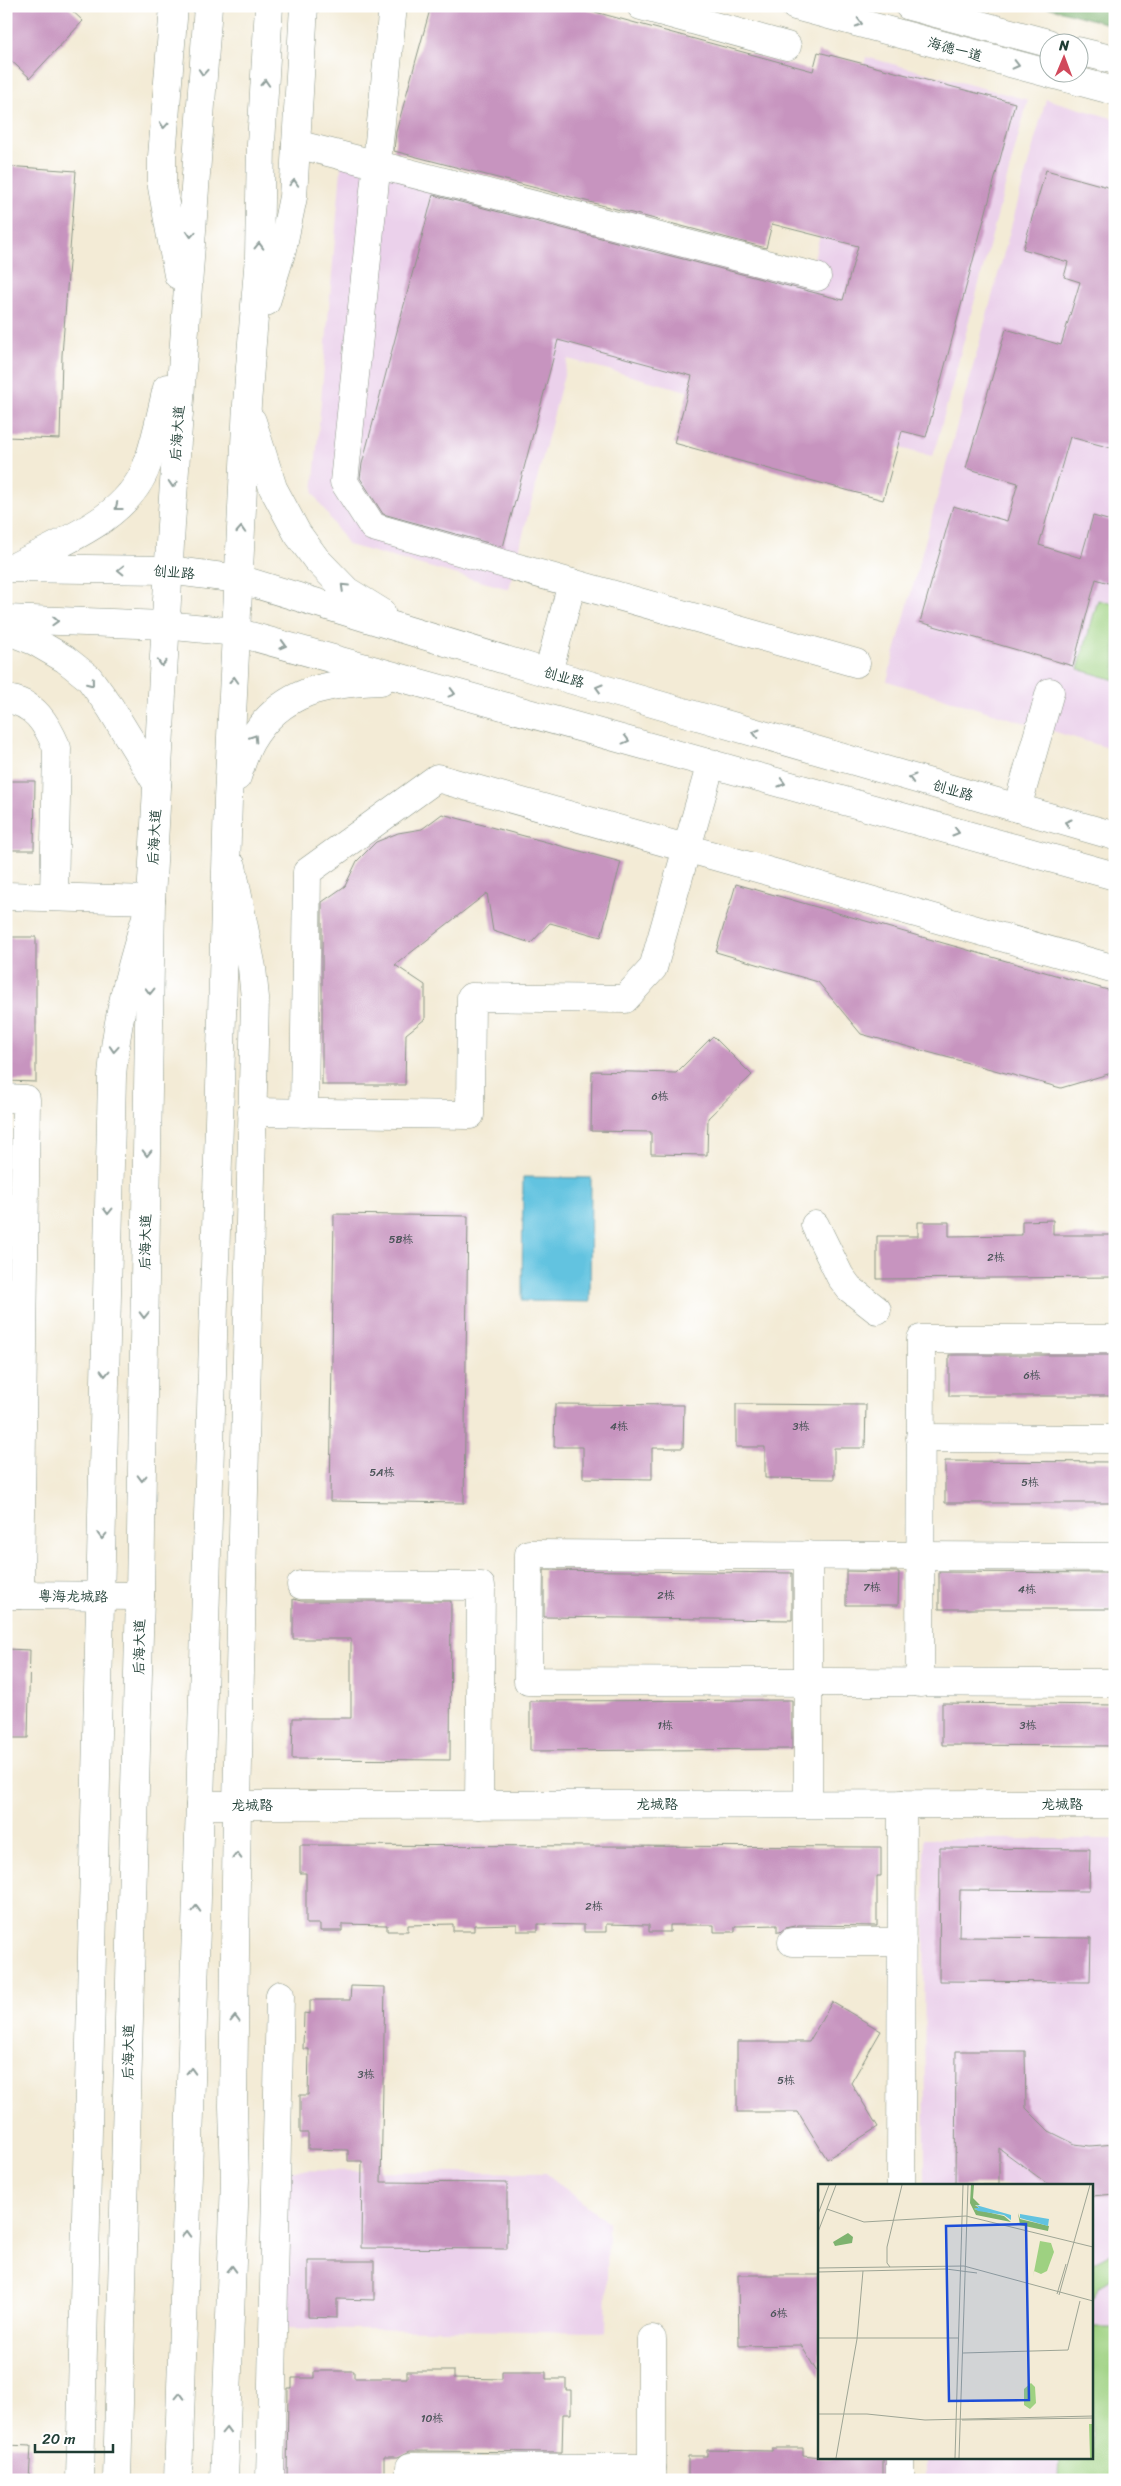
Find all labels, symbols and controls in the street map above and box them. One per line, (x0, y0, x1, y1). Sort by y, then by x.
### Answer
one-way arrow (854, 18, 863, 28)
street label: 海德一道 (925, 30, 985, 69)
north arrow (1038, 32, 1088, 82)
text: N (1058, 33, 1070, 58)
one-way arrow (1012, 59, 1021, 70)
one-way arrow (198, 69, 209, 77)
one-way arrow (259, 79, 270, 87)
one-way arrow (159, 121, 170, 129)
one-way arrow (288, 179, 299, 187)
one-way arrow (186, 231, 197, 239)
one-way arrow (254, 242, 264, 250)
street label: 后海大道 (163, 404, 192, 462)
one-way arrow (168, 480, 179, 488)
one-way arrow (115, 501, 124, 509)
one-way arrow (236, 526, 247, 534)
street label: 创业路 (152, 558, 196, 587)
one-way arrow (116, 564, 124, 575)
one-way arrow (340, 584, 349, 593)
one-way arrow (52, 616, 59, 626)
one-way arrow (279, 640, 287, 650)
one-way arrow (157, 660, 168, 668)
street label: 创业路 (540, 660, 587, 695)
one-way arrow (228, 676, 239, 684)
one-way arrow (86, 677, 94, 686)
one-way arrow (596, 683, 604, 693)
one-way arrow (448, 687, 456, 698)
one-way arrow (752, 728, 760, 738)
one-way arrow (247, 735, 257, 744)
one-way arrow (621, 735, 629, 745)
one-way arrow (908, 773, 916, 783)
street label: 创业路 (929, 773, 976, 808)
one-way arrow (778, 778, 786, 788)
street label: 后海大道 (141, 808, 168, 866)
one-way arrow (1064, 818, 1072, 828)
one-way arrow (951, 826, 960, 837)
one-way arrow (145, 987, 155, 995)
one-way arrow (108, 1045, 119, 1053)
house number: 6栋 (651, 1087, 669, 1106)
one-way arrow (142, 1150, 152, 1157)
one-way arrow (103, 1207, 114, 1215)
street label: 后海大道 (133, 1214, 158, 1270)
house number: 5B栋 (389, 1230, 413, 1249)
house number: 2栋 (987, 1248, 1005, 1267)
one-way arrow (139, 1312, 149, 1320)
house number: 6栋 (1023, 1366, 1041, 1385)
one-way arrow (100, 1370, 110, 1378)
house number: 4栋 (610, 1417, 628, 1436)
house number: 3栋 (792, 1417, 810, 1436)
house number: 5A栋 (370, 1463, 394, 1482)
house number: 5栋 (1021, 1473, 1039, 1492)
one-way arrow (137, 1474, 147, 1482)
one-way arrow (97, 1532, 107, 1540)
house number: 7栋 (863, 1578, 881, 1597)
house number: 4栋 (1018, 1580, 1036, 1599)
street label: 粤海龙城路 (38, 1583, 108, 1610)
house number: 2栋 (657, 1586, 675, 1605)
street label: 后海大道 (127, 1619, 152, 1675)
house number: 1栋 (657, 1716, 673, 1735)
house number: 3栋 (1019, 1716, 1037, 1735)
street label: 龙城路 (636, 1792, 678, 1817)
street label: 龙城路 (1041, 1792, 1083, 1817)
street label: 龙城路 (231, 1793, 273, 1818)
one-way arrow (231, 1852, 242, 1860)
house number: 2栋 (585, 1897, 603, 1916)
one-way arrow (191, 1905, 202, 1913)
one-way arrow (229, 2014, 240, 2022)
street label: 后海大道 (116, 2024, 141, 2080)
house number: 3栋 (357, 2065, 375, 2084)
one-way arrow (186, 2067, 196, 2074)
house number: 5栋 (777, 2071, 795, 2090)
inset map (818, 2184, 1094, 2458)
one-way arrow (180, 2229, 191, 2237)
one-way arrow (226, 2264, 237, 2272)
house number: 6栋 (770, 2304, 788, 2323)
one-way arrow (175, 2392, 186, 2400)
house number: 10栋 (421, 2409, 443, 2428)
scale bar (35, 2421, 112, 2453)
text: 20 m (42, 2426, 76, 2452)
one-way arrow (220, 2427, 231, 2435)

